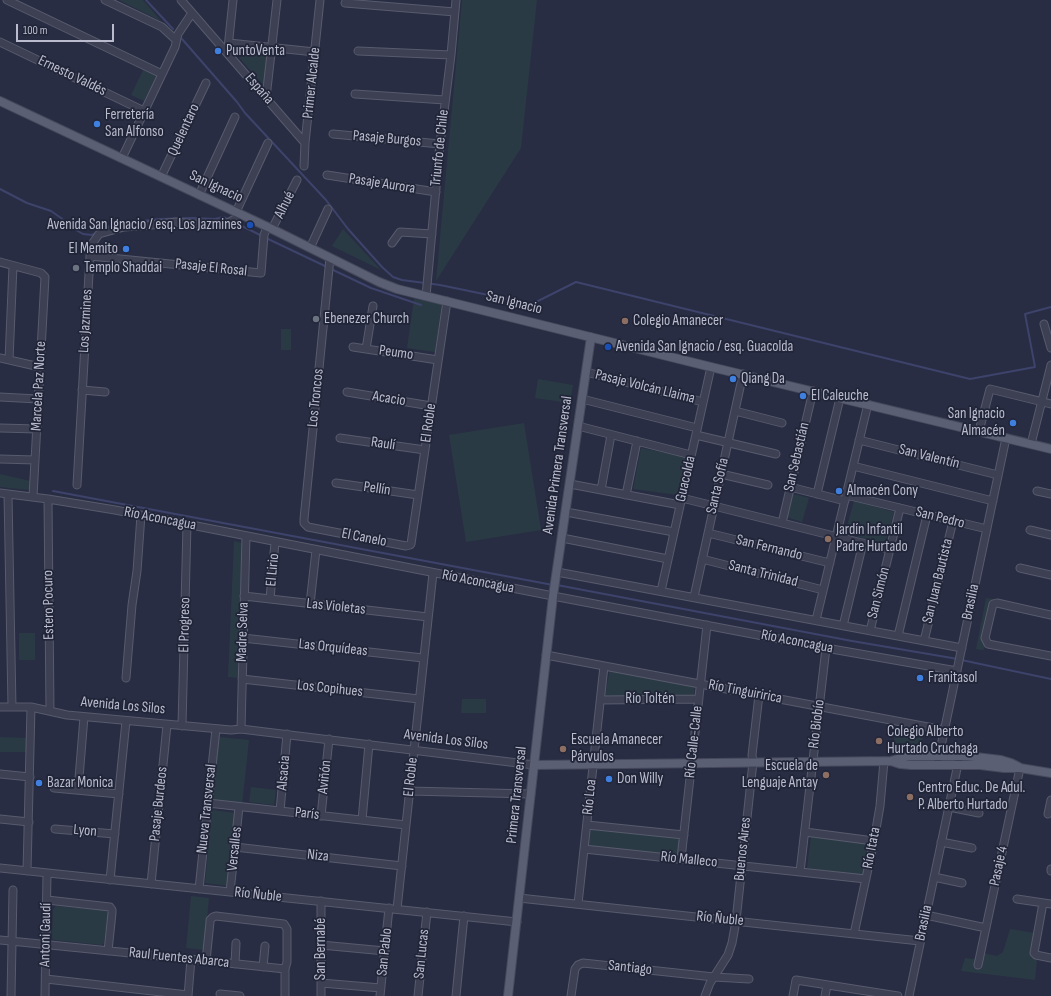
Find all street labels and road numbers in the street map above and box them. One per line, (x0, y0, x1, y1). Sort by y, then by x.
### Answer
street label: Primer Alcalde (299, 46, 325, 120)
street label: Ernesto Valdés (35, 52, 109, 100)
street label: España (240, 70, 278, 108)
street label: Quelentaro (164, 101, 204, 159)
street label: Triunfo de Chile (427, 109, 453, 187)
street label: Pasaje Burgos (352, 127, 422, 151)
street label: San Ignacio (186, 167, 246, 207)
street label: Pasaje Aurora (348, 170, 416, 198)
street label: Alhué (271, 188, 299, 222)
street label: Pasaje El Rosal (174, 255, 248, 281)
street label: San Ignacio (484, 287, 544, 319)
street label: Los Jazmines (75, 289, 97, 353)
street label: Marcela Paz Norte (28, 340, 50, 432)
street label: Peumo (378, 342, 414, 364)
street label: Pasaje Volcán Llaima (593, 366, 697, 408)
street label: Los Troncos (304, 368, 328, 428)
street label: Acacio (371, 388, 407, 410)
street label: Avenida Primera Transversal (539, 395, 577, 535)
street label: El Roble (417, 402, 441, 444)
street label: San Sebastián (780, 421, 814, 493)
street label: Raulí (370, 433, 396, 455)
street label: San Valentín (897, 441, 961, 473)
street label: Guacolda (672, 454, 700, 504)
street label: Santa Sofía (703, 456, 733, 516)
street label: Pellín (362, 478, 392, 500)
street label: Río Aconcagua (122, 503, 198, 535)
street label: San Pedro (914, 503, 966, 533)
street label: El Canelo (340, 525, 388, 551)
street label: San Fernando (734, 531, 804, 565)
street label: San Juan Bautista (919, 537, 957, 625)
street label: El Lirio (263, 553, 283, 587)
street label: Santa Trinidad (726, 557, 800, 591)
street label: San Simón (864, 565, 894, 621)
street label: Río Aconcagua (440, 566, 516, 598)
street label: Estero Pocuro (39, 570, 59, 640)
street label: Brasilia (958, 582, 984, 622)
street label: Las Violetas (306, 595, 366, 619)
street label: El Progreso (176, 597, 194, 653)
street label: Madre Selva (233, 602, 253, 662)
street label: Río Aconcagua (759, 626, 835, 658)
street label: Las Orquídeas (298, 635, 368, 661)
street label: Río Tinguiririca (707, 676, 783, 708)
street label: Los Copihues (296, 677, 364, 701)
street label: Río Toltén (625, 690, 675, 708)
street label: Avenida Los Silos (80, 693, 166, 719)
street label: Río Biobío (805, 698, 829, 750)
street label: Río Calle-Calle (681, 705, 707, 779)
street label: Avenida Los Silos (403, 726, 489, 754)
street label: Primera Transversal (503, 746, 531, 844)
street label: Alsacia (274, 755, 294, 791)
street label: El Roble (400, 756, 422, 798)
street label: Aviñón (314, 759, 336, 795)
street label: Nueva Transversal (193, 763, 221, 855)
street label: Pasaje Burdeos (146, 766, 172, 842)
street label: Río Loa (579, 778, 601, 816)
street label: París (294, 804, 320, 824)
street label: Buenos Aires (731, 816, 755, 882)
street label: Lyon (73, 821, 97, 841)
street label: Versalles (224, 826, 246, 872)
street label: Río Itata (859, 826, 885, 870)
street label: Pasaje 4 (986, 844, 1012, 888)
street label: Niza (306, 846, 330, 866)
street label: Río Malleco (660, 848, 718, 872)
street label: Río Ñuble (234, 884, 282, 906)
street label: Antoni Gaudí (36, 903, 56, 967)
street label: Brasilia (911, 903, 937, 943)
street label: Río Ñuble (696, 908, 744, 930)
street label: San Bernabé (312, 918, 330, 980)
street label: San Pablo (374, 927, 396, 977)
street label: San Lucas (410, 928, 434, 980)
street label: Raul Fuentes Abarca (128, 944, 230, 972)
street label: Santiago (607, 957, 653, 979)

